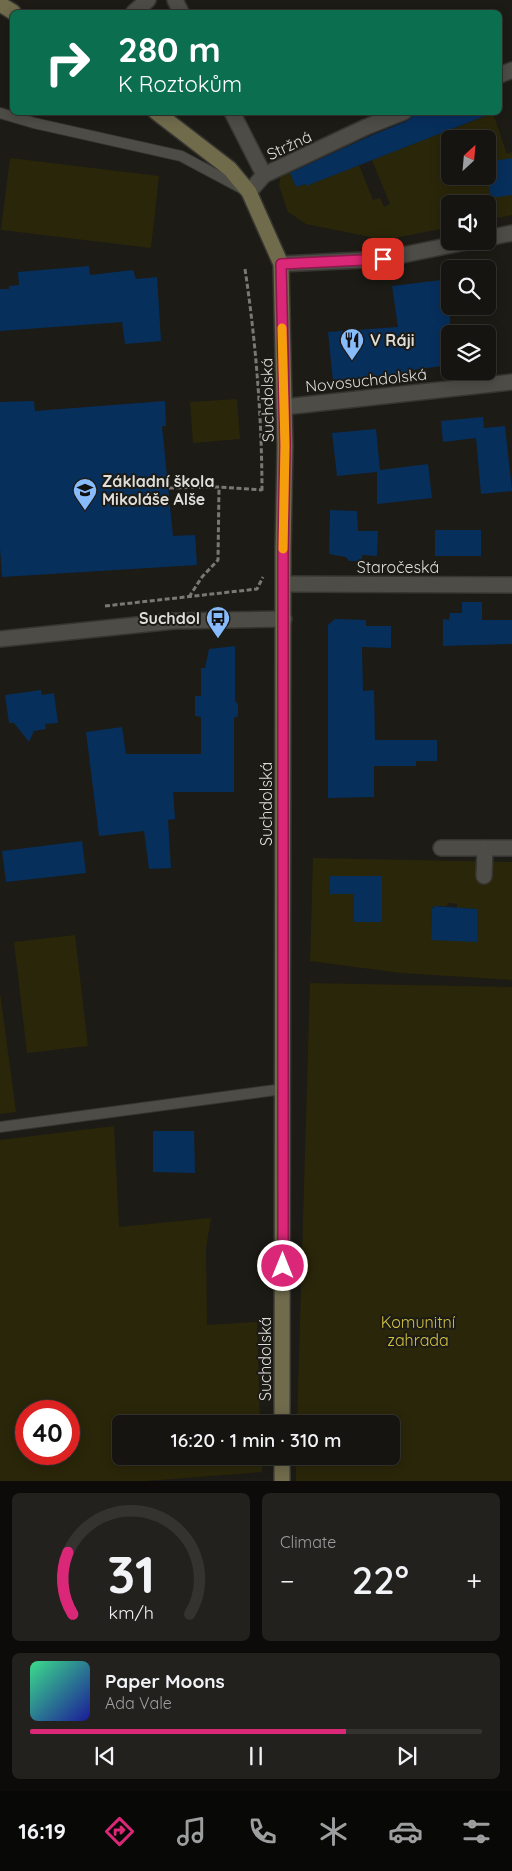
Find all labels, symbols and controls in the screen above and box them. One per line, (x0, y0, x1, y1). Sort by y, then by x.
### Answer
text: 280 m (118, 27, 221, 71)
icon: right (35, 30, 100, 95)
text: K Roztokům (118, 70, 242, 98)
street label: Stržná (263, 126, 315, 164)
north arrow (441, 130, 496, 185)
map controls (441, 130, 496, 380)
button: sound (441, 195, 496, 250)
pin (362, 238, 404, 280)
icon: arrive (369, 245, 397, 273)
button: search (441, 260, 496, 315)
button: layers (441, 325, 496, 380)
restaurant icon: V Ráji (339, 327, 365, 361)
place label: V Ráji (370, 330, 415, 350)
street label: Suchdolská (256, 358, 278, 442)
street label: Novosuchdolská (304, 364, 428, 396)
place label: Základní škola Mikoláše Alše (102, 471, 214, 509)
school or university icon: Základní škola Mikoláše Alše (72, 477, 98, 511)
street label: Staročeská (357, 557, 439, 577)
bus stop icon: Suchdol (205, 605, 231, 639)
place label: Suchdol (139, 608, 200, 628)
street label: Suchdolská (256, 762, 276, 846)
position arrow (256, 1239, 308, 1291)
park label: Komunitní zahrada (381, 1312, 456, 1350)
street label: Suchdolská (255, 1317, 275, 1401)
speed limit sign: 40 (15, 1400, 80, 1465)
text: 16:20 · 1 min · 310 m (170, 1428, 342, 1452)
text: Climate (280, 1532, 336, 1552)
text: 31 (107, 1541, 155, 1606)
text: 22° (352, 1556, 409, 1604)
text: − (280, 1563, 295, 1598)
text: + (466, 1563, 482, 1598)
text: km/h (108, 1601, 154, 1623)
text: Paper Moons (105, 1669, 225, 1693)
text: Ada Vale (105, 1693, 172, 1713)
icon: previous (91, 1742, 119, 1770)
icon: pause (242, 1742, 270, 1770)
icon: next (393, 1742, 421, 1770)
icon: directions (102, 1814, 137, 1849)
icon: music (174, 1814, 209, 1849)
icon: phone (245, 1814, 280, 1849)
icon: climate (316, 1814, 351, 1849)
icon: car (388, 1814, 423, 1849)
icon: filters (459, 1814, 494, 1849)
text: 16:19 (18, 1817, 66, 1845)

